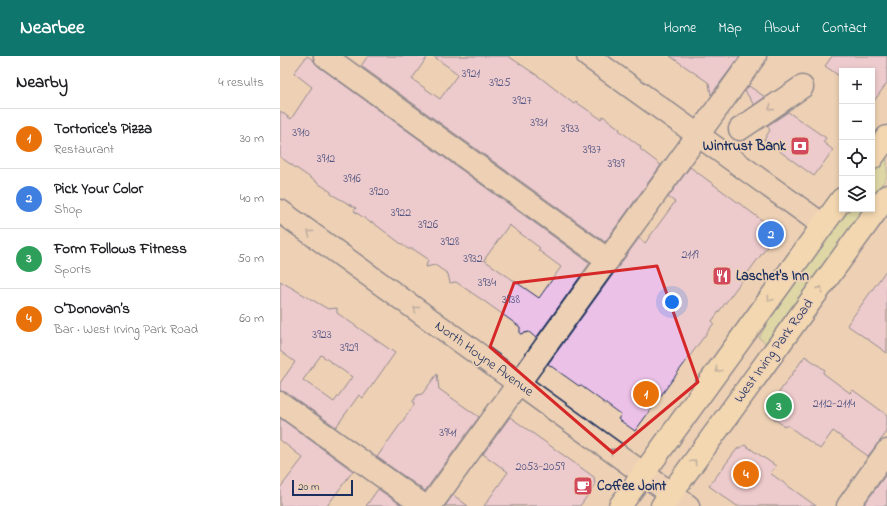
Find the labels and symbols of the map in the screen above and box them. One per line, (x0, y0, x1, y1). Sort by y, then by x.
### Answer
house number: 3921 (462, 65, 480, 83)
house number: 3925 (489, 74, 511, 92)
house number: 3927 (512, 92, 532, 110)
one-way arrow (768, 103, 775, 111)
house number: 3931 (530, 114, 548, 132)
house number: 3933 (561, 120, 579, 138)
house number: 3910 (292, 124, 310, 142)
bank icon: Wintrust Bank (789, 135, 811, 157)
place label: Wintrust Bank (703, 136, 787, 157)
house number: 3937 (583, 141, 601, 159)
house number: 3912 (317, 150, 335, 168)
house number: 3939 (607, 155, 625, 173)
house number: 3916 (343, 170, 362, 188)
house number: 3920 (369, 183, 389, 201)
house number: 3922 (391, 204, 411, 222)
house number: 3926 (418, 216, 439, 234)
pin: 2 (758, 219, 784, 249)
one-way arrow (308, 231, 315, 238)
house number: 3928 (440, 233, 460, 251)
house number: 2119 (681, 246, 699, 264)
house number: 3932 (463, 250, 483, 268)
restaurant icon: Laschet's Inn (711, 265, 733, 287)
place label: Laschet's Inn (736, 266, 809, 287)
house number: 3934 (478, 274, 496, 292)
one-way arrow (815, 286, 823, 293)
house number: 3938 (502, 291, 521, 309)
your location (662, 292, 682, 312)
one-way arrow (768, 294, 775, 301)
street label: West Irving Park Road (729, 295, 820, 408)
one-way arrow (413, 307, 420, 314)
street label: North Hoyne Avenue (430, 316, 538, 403)
house number: 3923 (312, 326, 332, 344)
house number: 3929 (340, 339, 358, 357)
one-way arrow (716, 366, 723, 373)
pin: 1 (633, 379, 659, 409)
pin: 3 (766, 391, 792, 421)
house number: 2112-2114 (813, 395, 855, 413)
house number: 3941 (439, 424, 457, 442)
one-way arrow (609, 448, 616, 456)
house number: 2053-2059 (515, 458, 565, 476)
one-way arrow (689, 459, 697, 466)
pin: 4 (733, 459, 759, 489)
cafe icon: Coffee Joint (572, 475, 594, 497)
place label: Coffee Joint (597, 476, 667, 497)
scale bar (292, 478, 353, 497)

